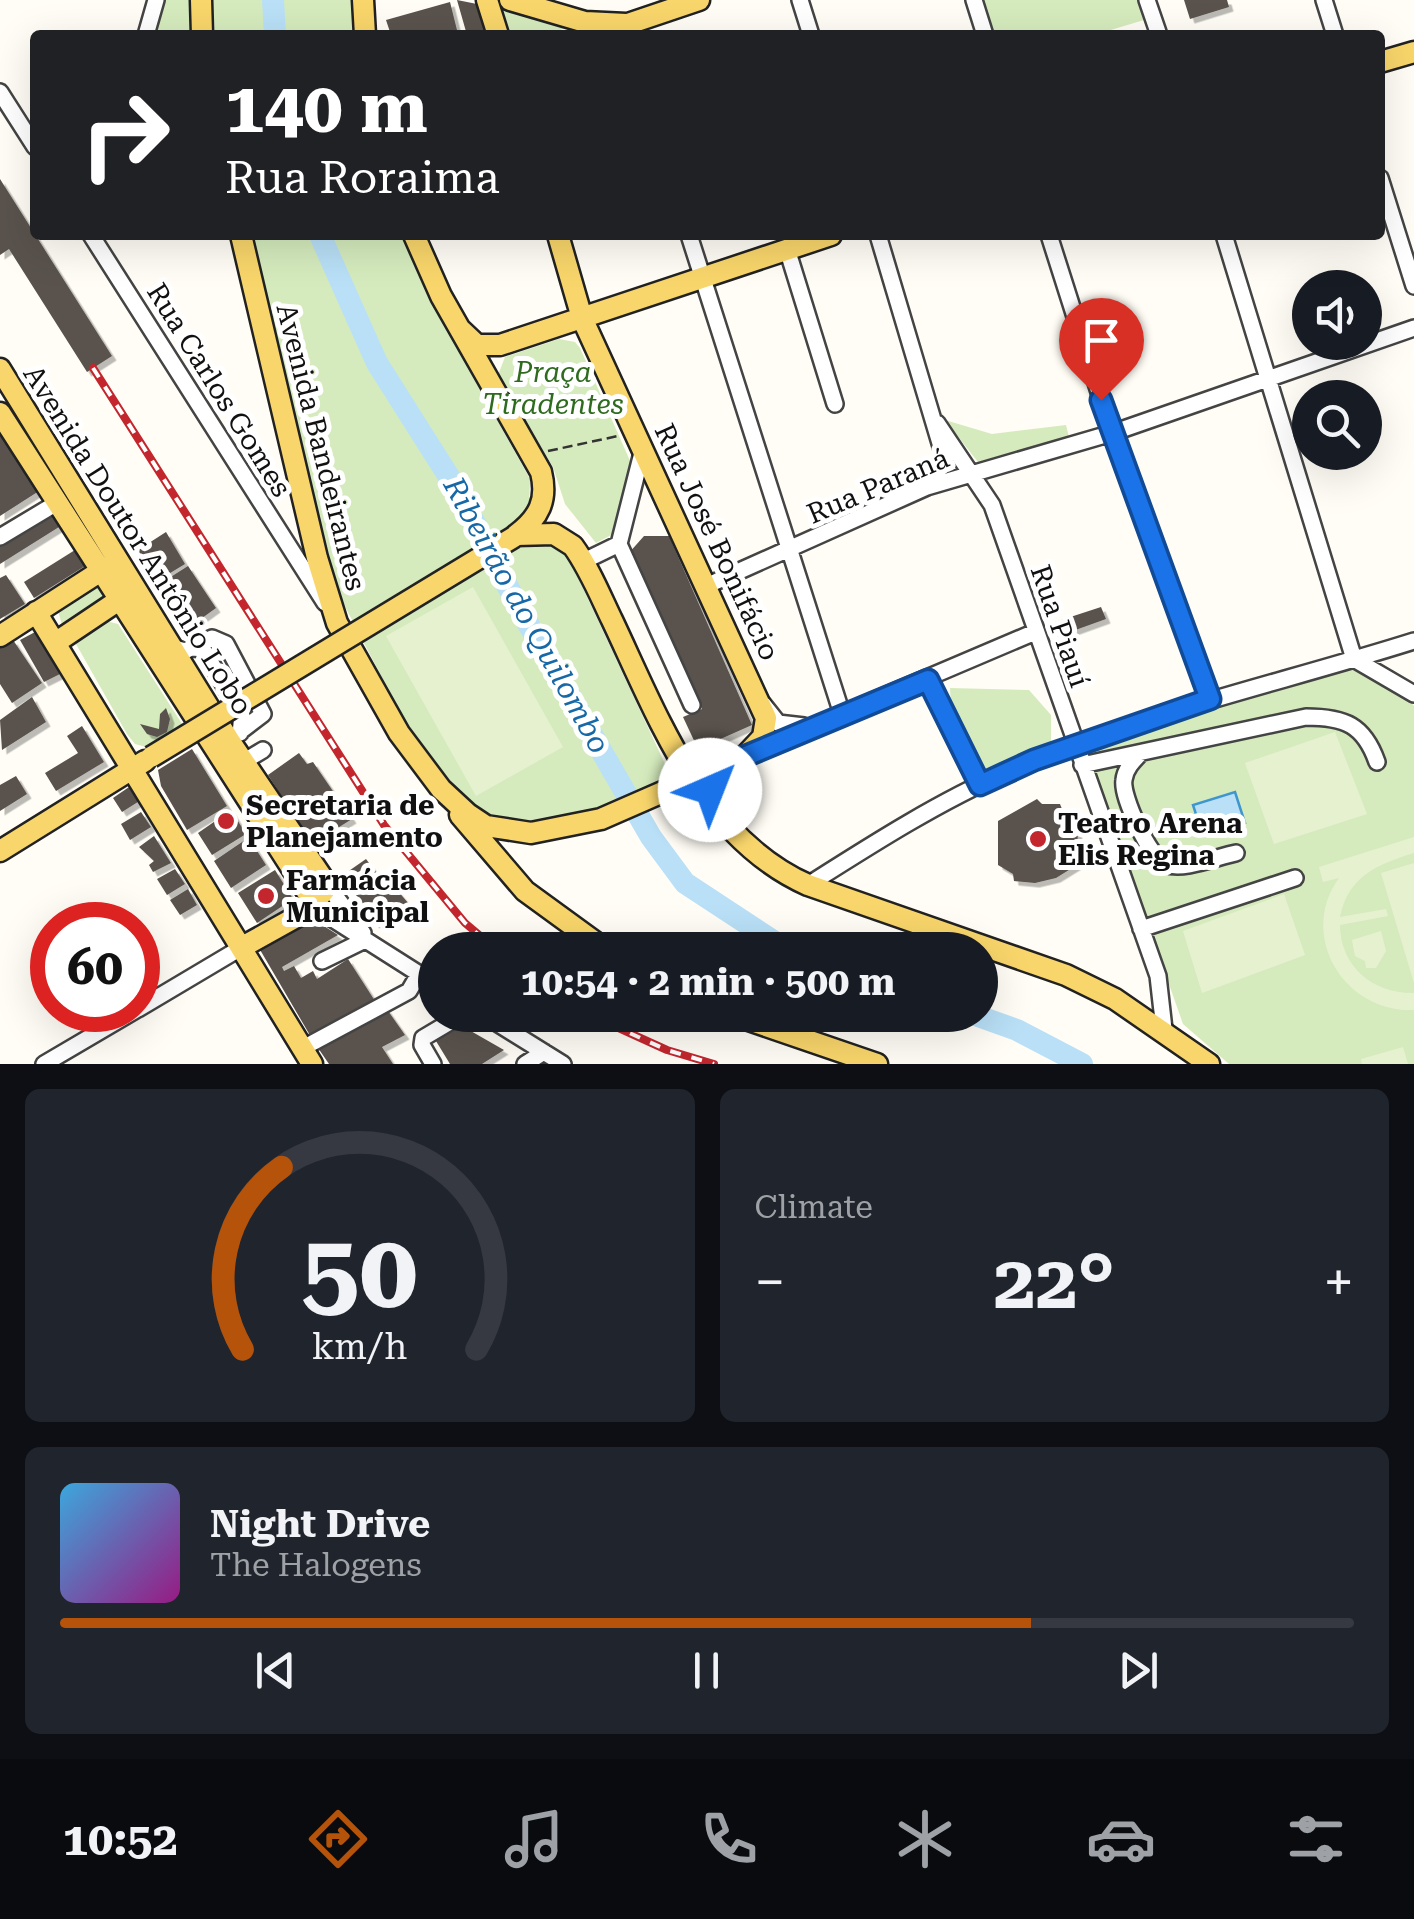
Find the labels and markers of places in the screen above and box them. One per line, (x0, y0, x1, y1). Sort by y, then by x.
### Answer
pin (1059, 298, 1144, 401)
place label: Secretaria de Planejamento (246, 789, 443, 854)
place label: Teatro Arena Elis Regina (1058, 807, 1243, 872)
marker: Secretaria de Planejamento (215, 810, 237, 832)
marker: Teatro Arena Elis Regina (1027, 828, 1049, 850)
place label: Farmácia Municipal (286, 864, 429, 929)
marker: Farmácia Municipal (255, 885, 277, 907)

